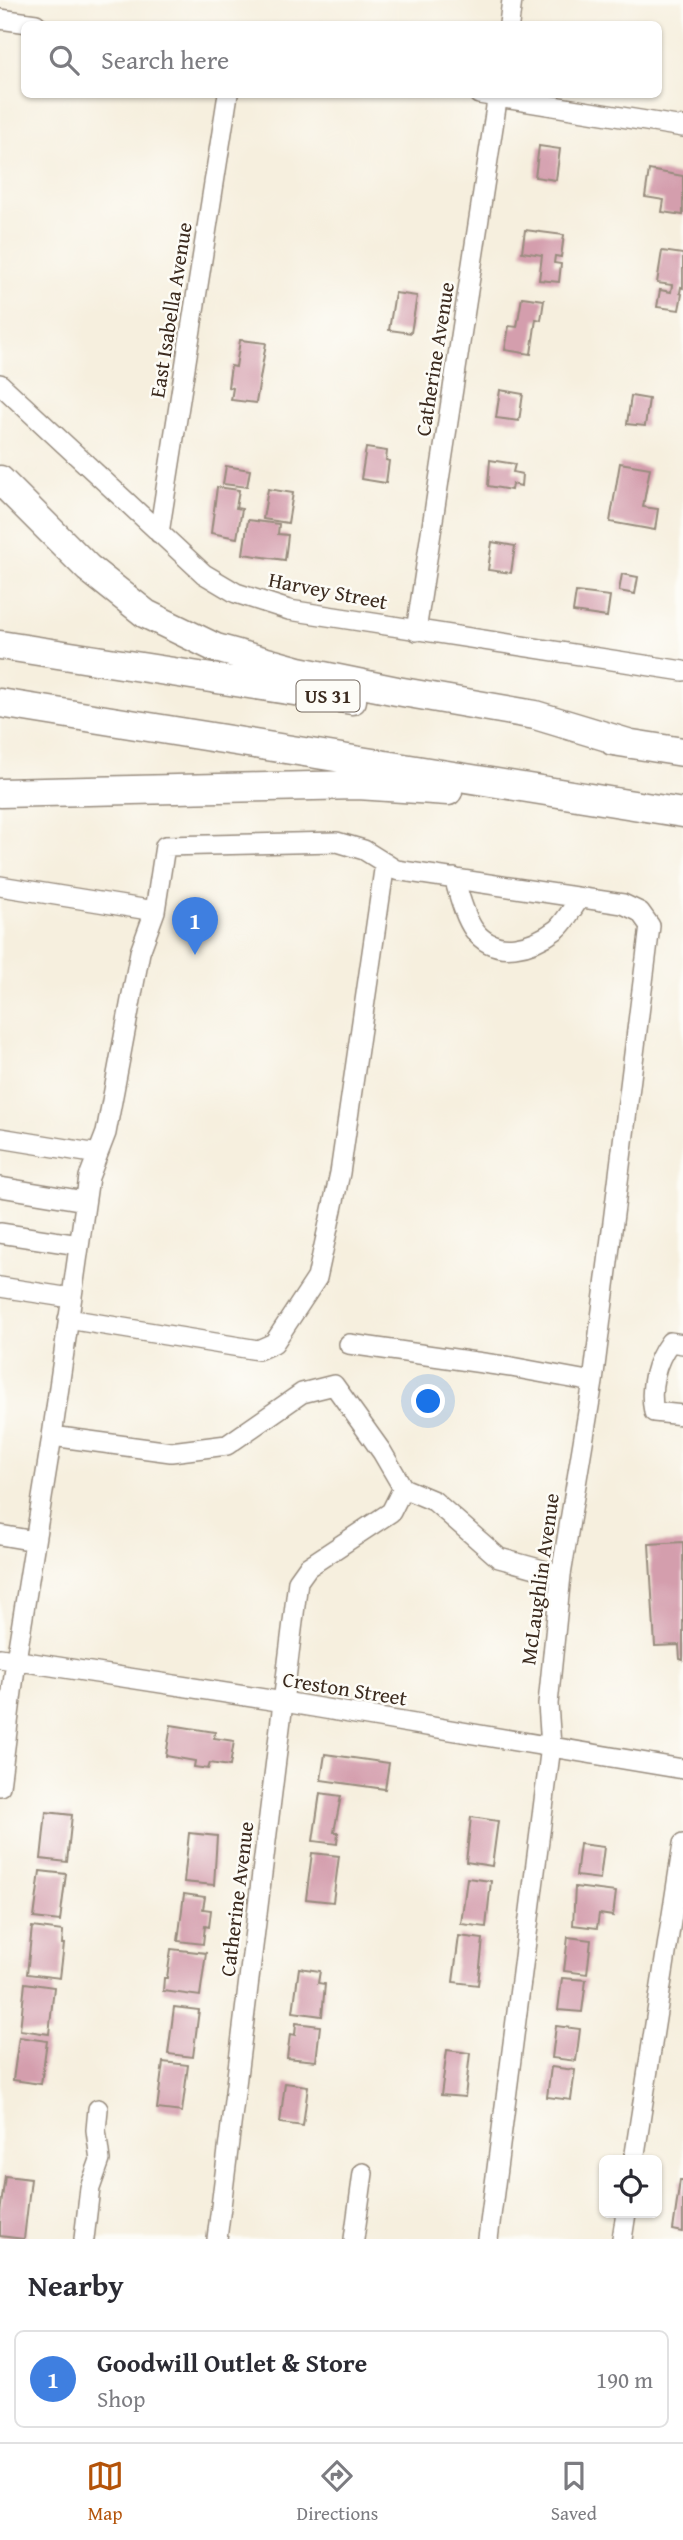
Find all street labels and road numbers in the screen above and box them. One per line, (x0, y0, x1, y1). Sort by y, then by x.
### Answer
street label: East Isabella Avenue (141, 220, 200, 400)
street label: Catherine Avenue (407, 279, 462, 438)
street label: Harvey Street (266, 564, 391, 617)
road number: US 31 (296, 680, 360, 712)
street label: McLaughlin Avenue (512, 1491, 567, 1667)
street label: Creston Street (281, 1663, 410, 1714)
street label: Catherine Avenue (212, 1820, 261, 1978)

